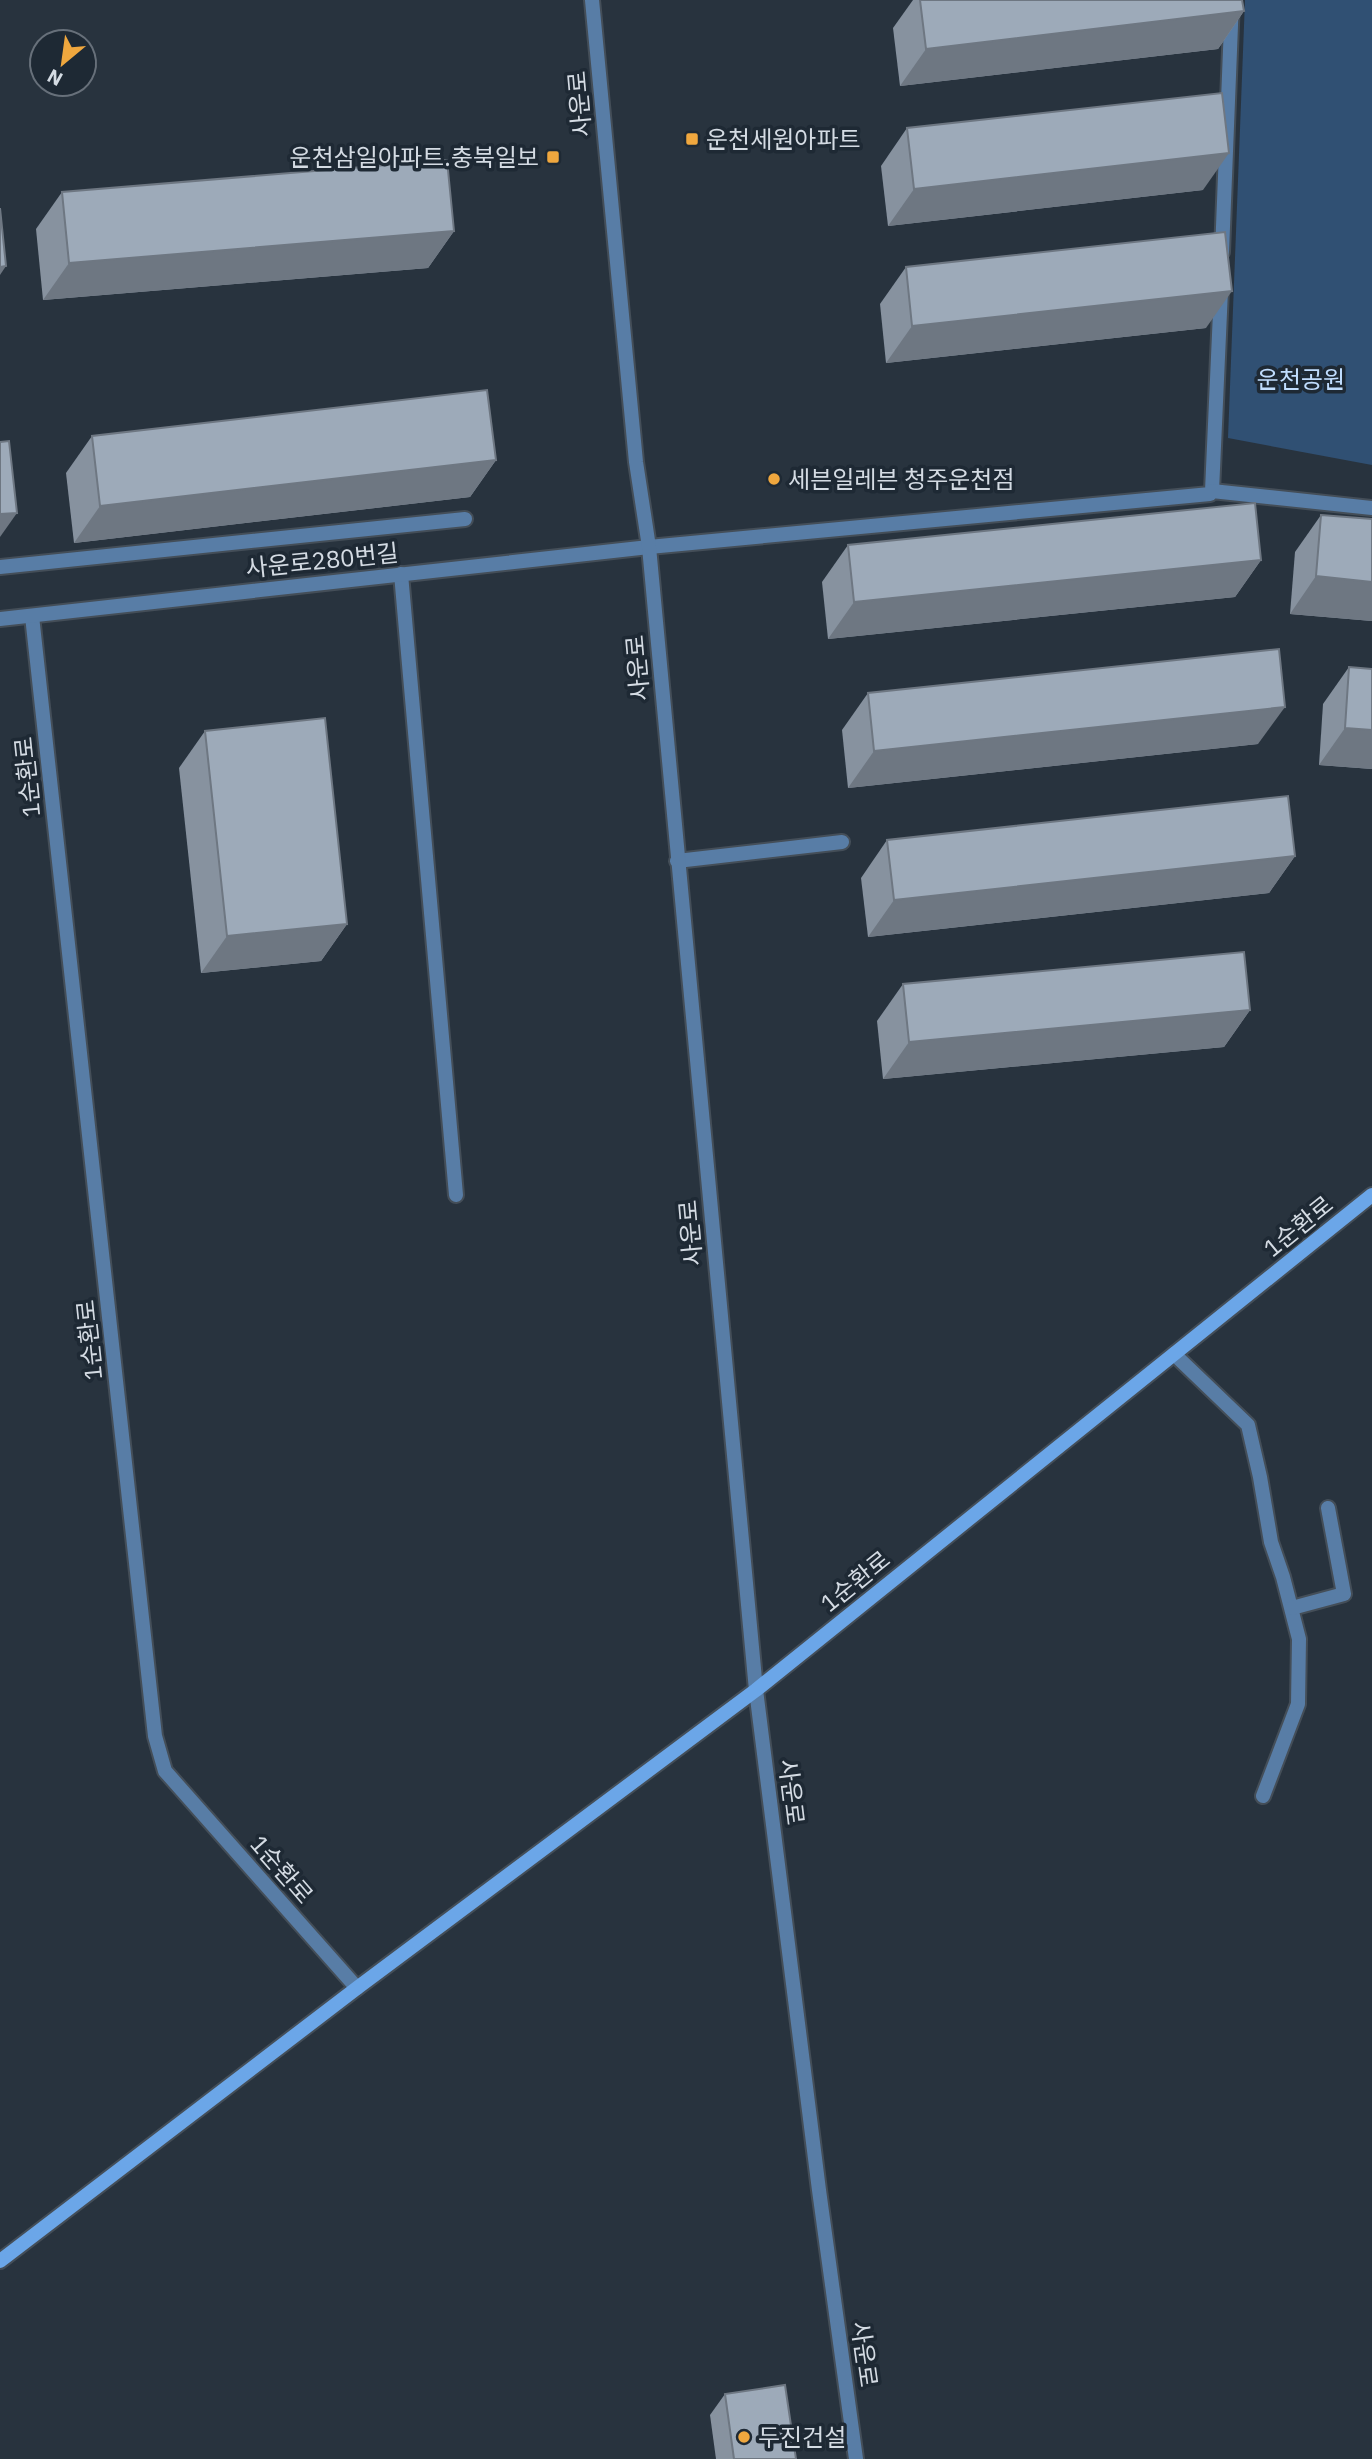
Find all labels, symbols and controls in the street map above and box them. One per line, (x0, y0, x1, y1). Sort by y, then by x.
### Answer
north arrow (28, 28, 98, 98)
text: N (43, 64, 67, 92)
street label: 사운로 (560, 70, 598, 138)
place label: 운천세원아파트 (706, 123, 861, 155)
marker: 운천세원아파트 (684, 131, 700, 147)
place label: 운천삼일아파트.충북일보 (290, 141, 539, 173)
marker: 운천삼일아파트.충북일보 (545, 149, 561, 165)
park label: 운천공원 (1257, 363, 1345, 395)
place label: 세븐일레븐 청주운천점 (788, 463, 1014, 495)
marker: 세븐일레븐 청주운천점 (766, 471, 782, 487)
street label: 사운로280번길 (244, 536, 400, 584)
street label: 사운로 (618, 634, 656, 702)
street label: 1순환로 (7, 735, 47, 819)
street label: 1순환로 (1257, 1188, 1339, 1264)
street label: 사운로 (671, 1199, 709, 1267)
street label: 1순환로 (69, 1298, 109, 1382)
street label: 1순환로 (814, 1543, 896, 1619)
street label: 사운로 (772, 1757, 812, 1827)
street label: 1순환로 (243, 1828, 321, 1910)
street label: 사운로 (845, 2319, 885, 2389)
place label: 두진건설 (758, 2421, 846, 2453)
marker: 두진건설 (736, 2429, 752, 2445)

